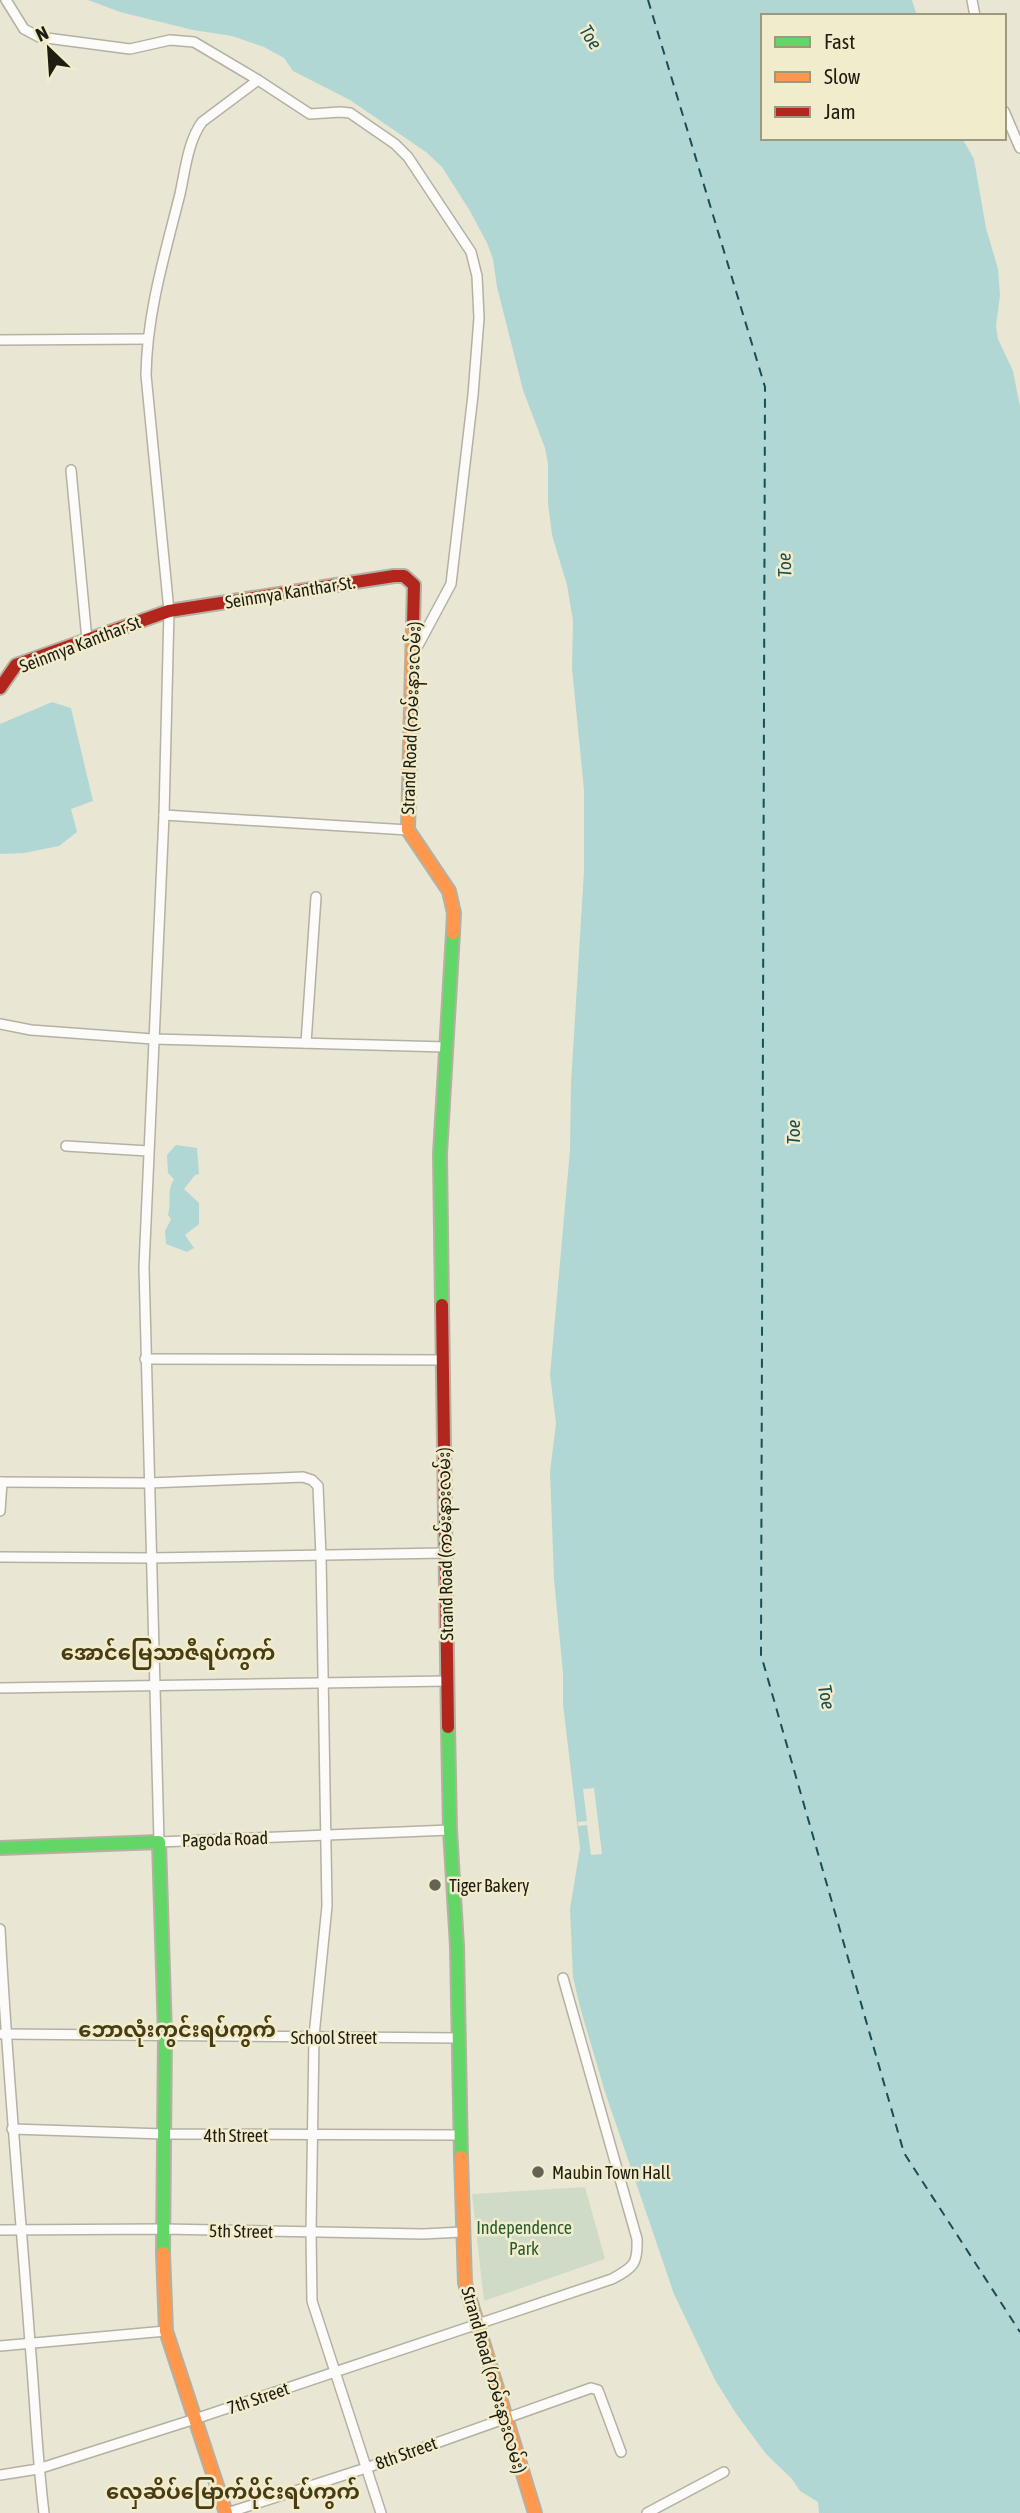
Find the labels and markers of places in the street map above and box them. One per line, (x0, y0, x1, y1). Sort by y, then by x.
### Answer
place label: Tiger Bakery (449, 1875, 529, 1896)
marker: Tiger Bakery (427, 1877, 443, 1893)
place label: Maubin Town Hall (552, 2162, 671, 2183)
marker: Maubin Town Hall (530, 2164, 546, 2180)

